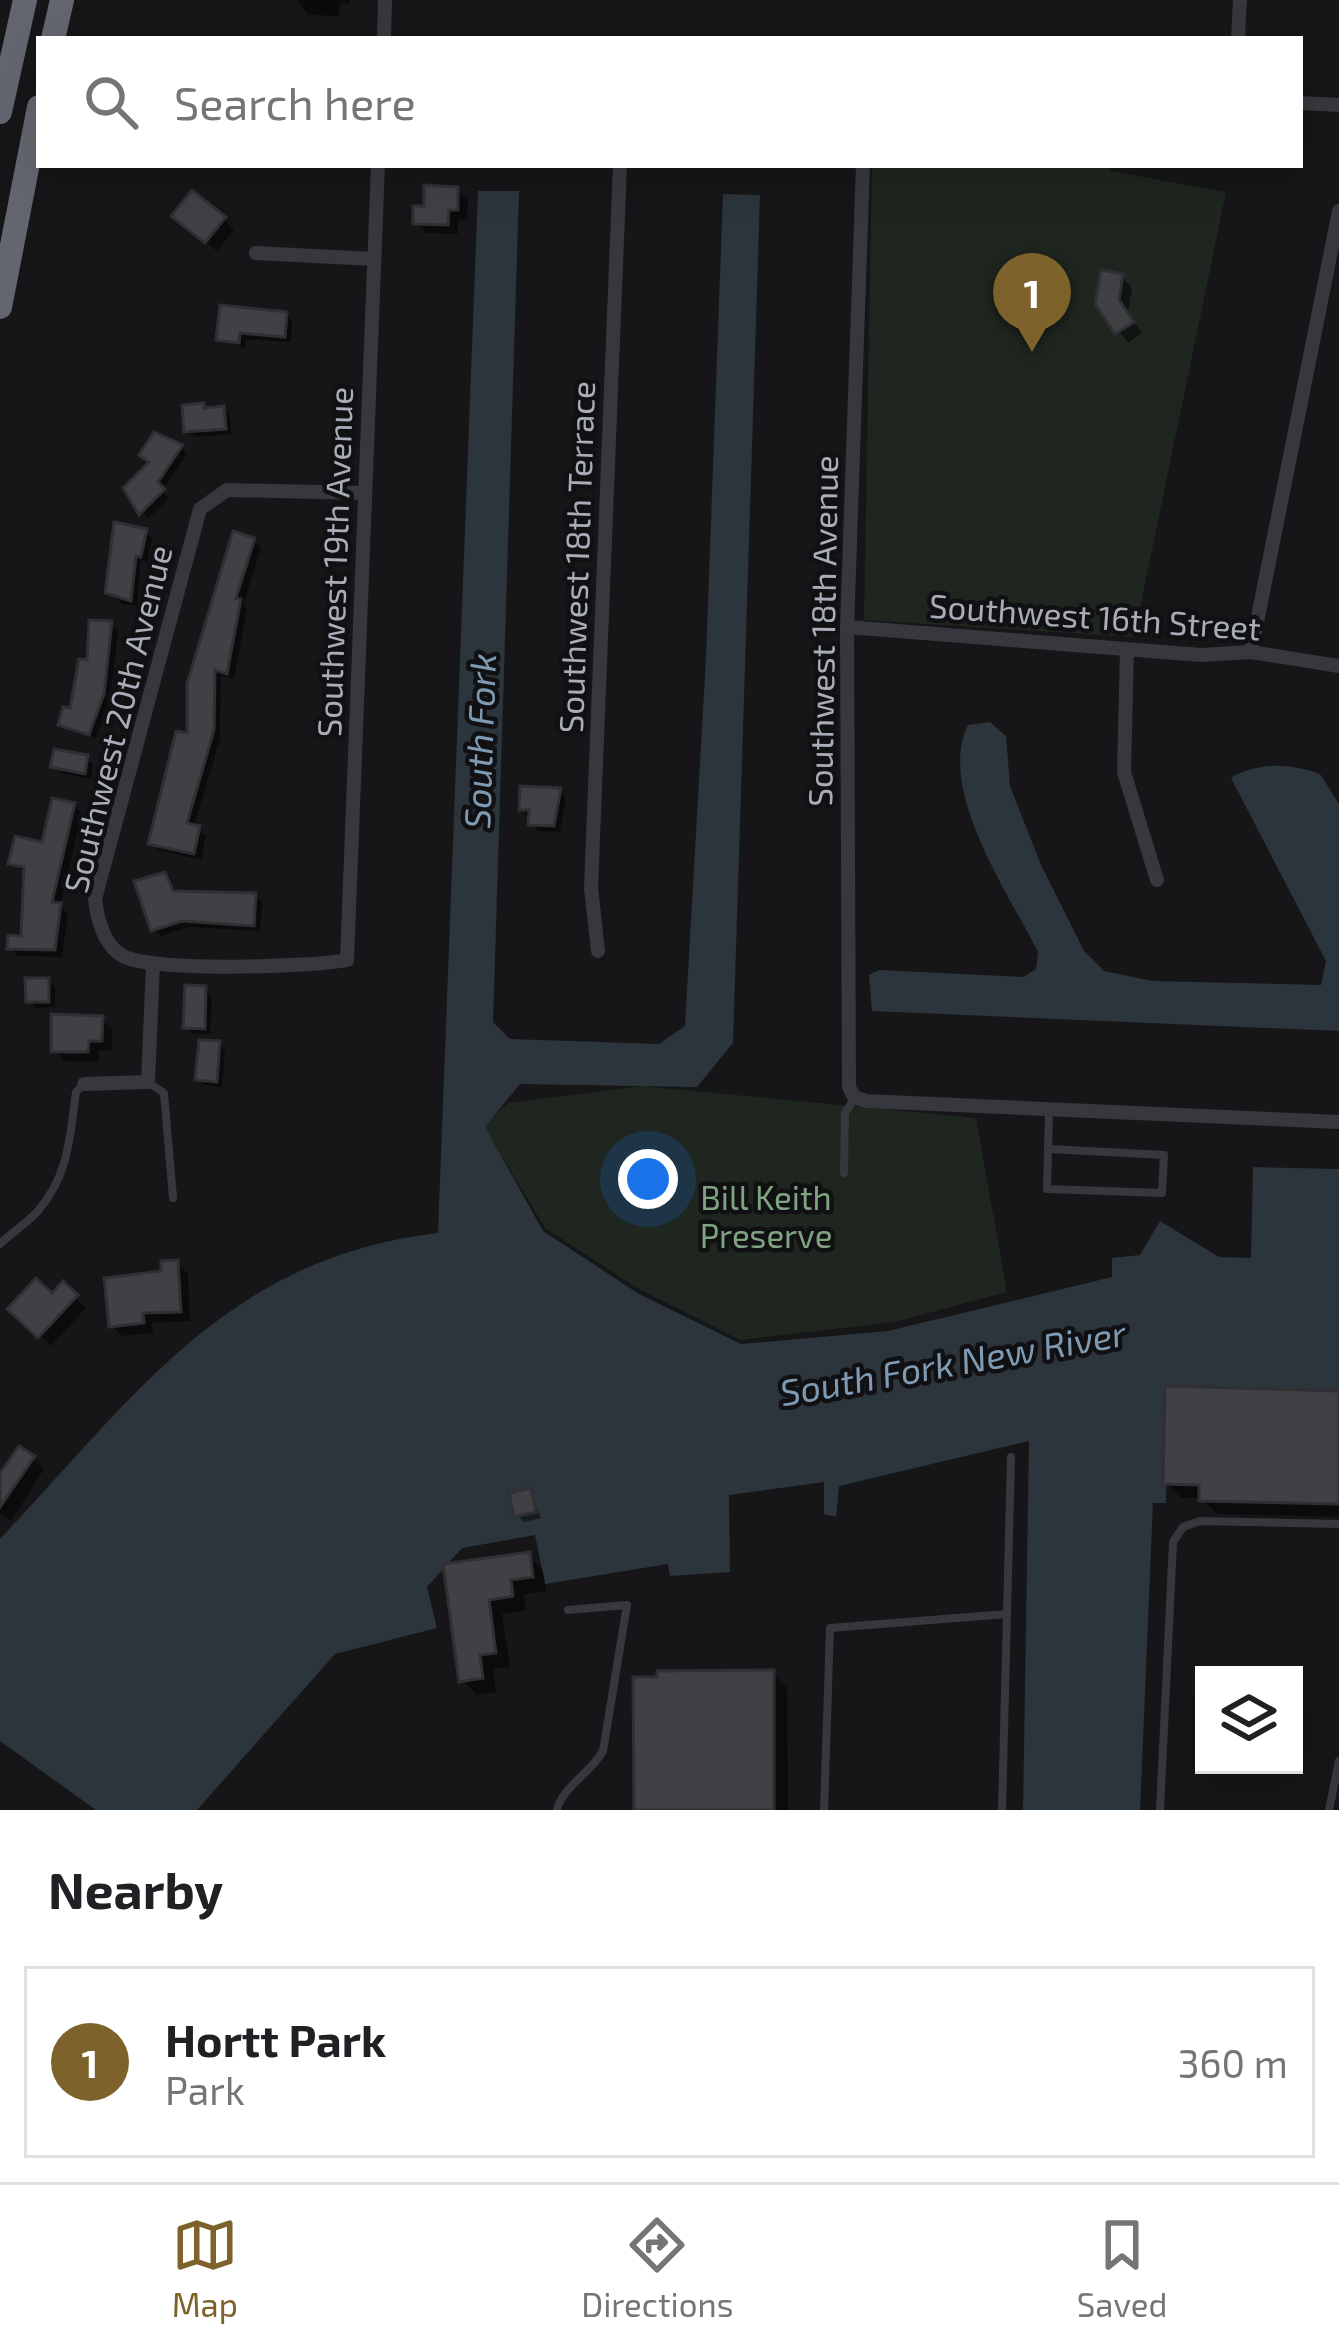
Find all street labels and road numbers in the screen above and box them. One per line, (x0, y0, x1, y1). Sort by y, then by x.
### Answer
street label: Southwest 18th Terrace (550, 380, 602, 734)
street label: Southwest 19th Avenue (308, 386, 360, 738)
street label: Southwest 18th Avenue (799, 455, 845, 807)
street label: Southwest 20th Avenue (54, 541, 180, 897)
street label: Southwest 16th Street (928, 584, 1262, 648)

